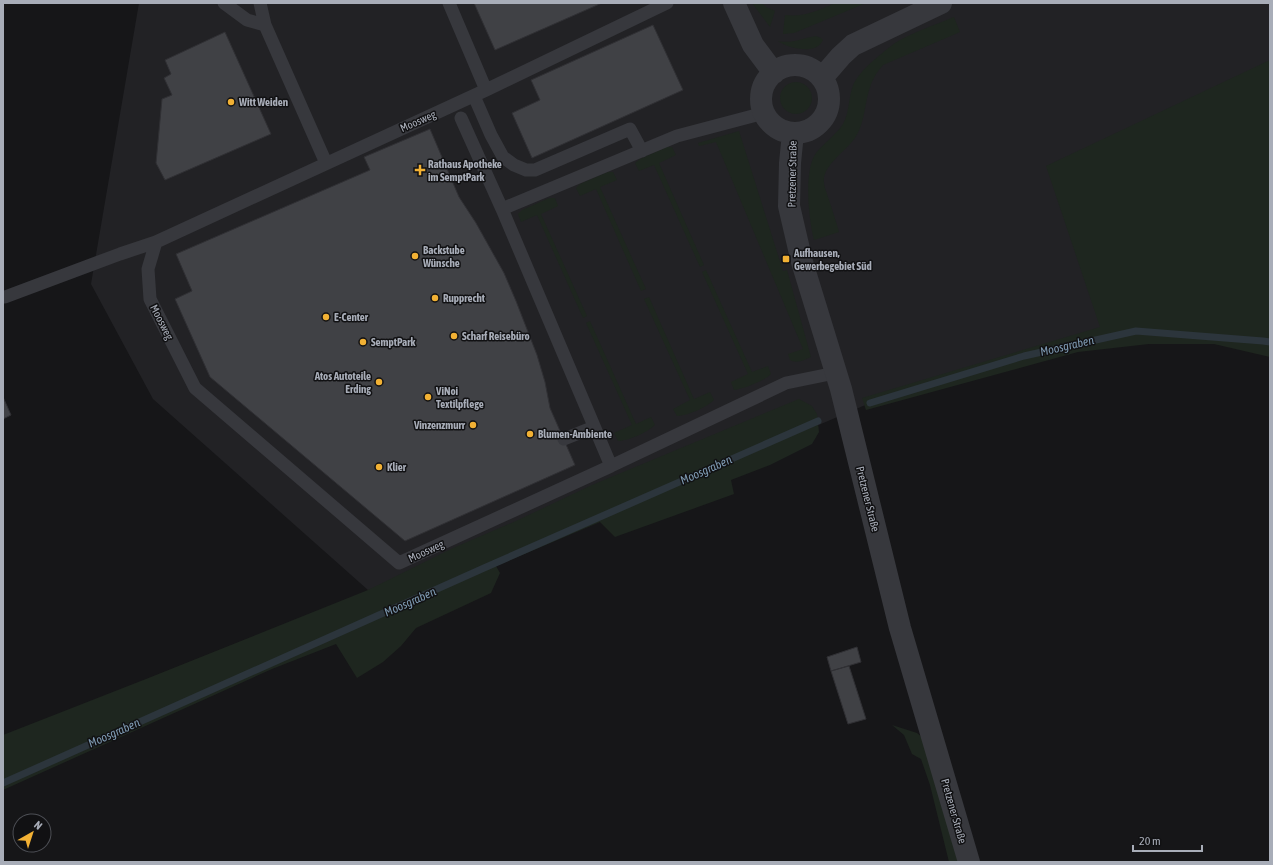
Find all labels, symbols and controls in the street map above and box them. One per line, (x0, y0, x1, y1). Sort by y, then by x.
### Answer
place label: Witt Weiden (238, 96, 288, 108)
marker: Witt Weiden (226, 97, 236, 107)
street label: Moosweg (398, 108, 438, 134)
street label: Pretzener Straße (785, 140, 799, 208)
place label: Rathaus Apotheke im SemptPark (428, 158, 502, 183)
marker: Rathaus Apotheke im SemptPark (415, 165, 425, 175)
place label: Backstube Wünsche (422, 244, 465, 269)
place label: Aufhausen, Gewerbegebiet Süd (793, 247, 872, 272)
marker: Backstube Wünsche (410, 251, 420, 261)
marker: Aufhausen, Gewerbegebiet Süd (781, 254, 791, 264)
place label: Rupprecht (443, 292, 486, 304)
marker: Rupprecht (430, 293, 440, 303)
street label: Moosweg (148, 302, 176, 342)
place label: E-Center (334, 311, 369, 323)
marker: E-Center (321, 312, 331, 322)
place label: Scharf Reisebüro (462, 330, 530, 342)
marker: Scharf Reisebüro (449, 331, 459, 341)
water label: Moosgraben (1039, 333, 1096, 359)
place label: SemptPark (371, 336, 415, 348)
marker: SemptPark (358, 337, 368, 347)
place label: Atos Autoteile Erding (314, 370, 371, 395)
marker: Atos Autoteile Erding (374, 377, 384, 387)
place label: ViNoi Textilpflege (435, 385, 484, 410)
marker: ViNoi Textilpflege (423, 392, 433, 402)
place label: Vinzenzmurr (413, 419, 466, 431)
marker: Vinzenzmurr (468, 420, 478, 430)
place label: Blumen-Ambiente (538, 428, 612, 440)
marker: Blumen-Ambiente (525, 429, 535, 439)
water label: Moosgraben (678, 452, 734, 488)
place label: Klier (387, 461, 407, 473)
marker: Klier (374, 462, 384, 472)
street label: Pretzener Straße (854, 465, 882, 533)
street label: Moosweg (406, 537, 446, 564)
water label: Moosgraben (382, 584, 438, 620)
water label: Moosgraben (86, 715, 142, 751)
street label: Pretzener Straße (939, 777, 969, 845)
north arrow (12, 813, 52, 853)
text: N (32, 819, 45, 832)
scale bar (1133, 827, 1202, 853)
text: 20 m (1139, 834, 1161, 848)

